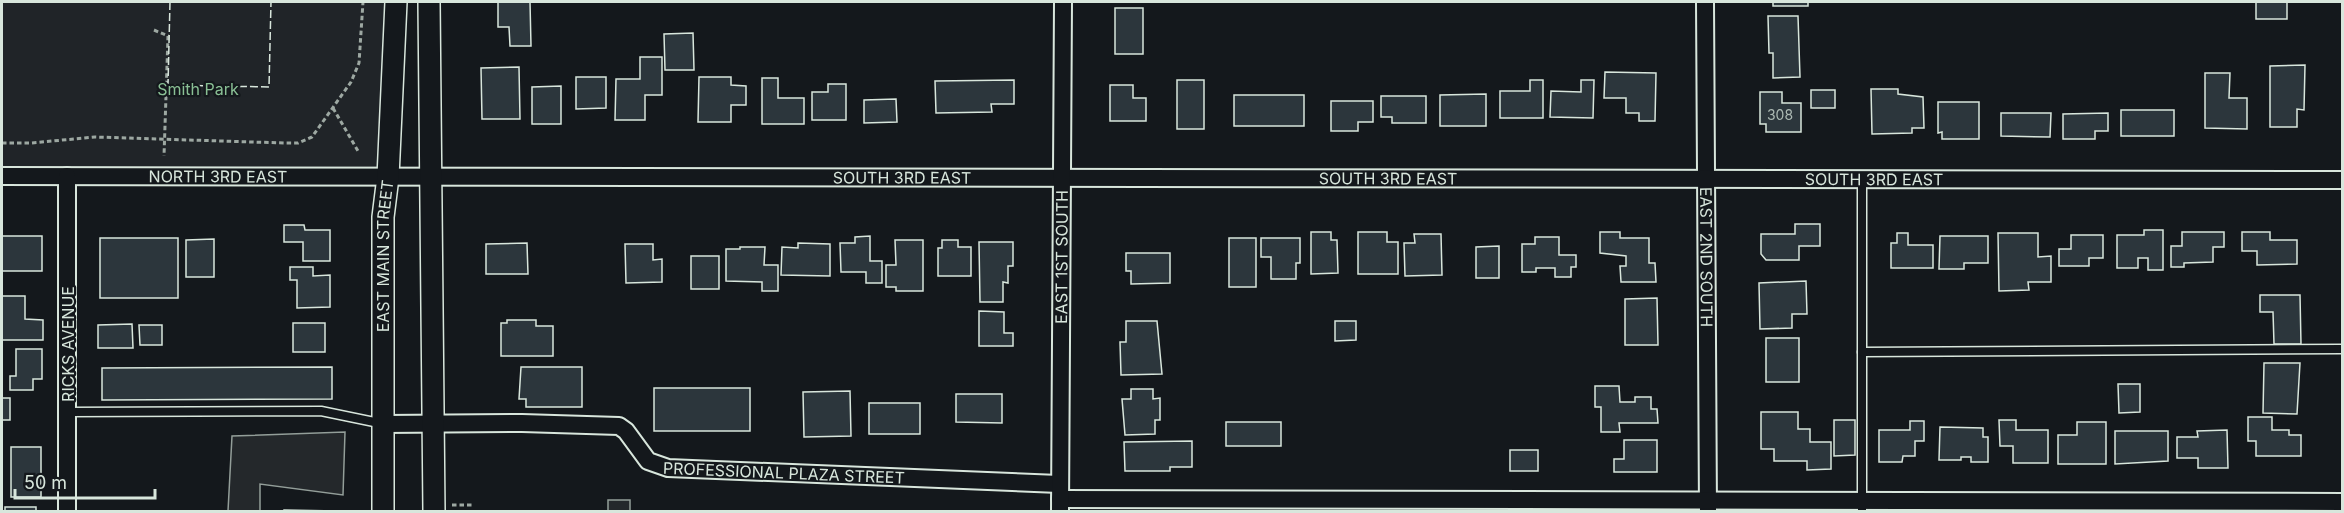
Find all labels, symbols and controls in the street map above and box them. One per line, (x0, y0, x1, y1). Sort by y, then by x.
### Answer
park label: Smith Park (157, 79, 239, 99)
house number: 308 (1767, 106, 1793, 123)
street label: NORTH 3RD EAST (149, 166, 287, 186)
street label: SOUTH 3RD EAST (833, 167, 971, 188)
street label: SOUTH 3RD EAST (1319, 168, 1457, 188)
street label: SOUTH 3RD EAST (1805, 169, 1943, 189)
street label: EAST MAIN STREET (373, 179, 398, 332)
street label: EAST 2ND SOUTH (1696, 187, 1717, 327)
street label: EAST 1ST SOUTH (1051, 190, 1072, 324)
street label: RICKS AVENUE (58, 286, 78, 402)
street label: PROFESSIONAL PLAZA STREET (663, 458, 905, 488)
scale bar (15, 462, 154, 500)
text: 50 m (24, 472, 67, 493)

